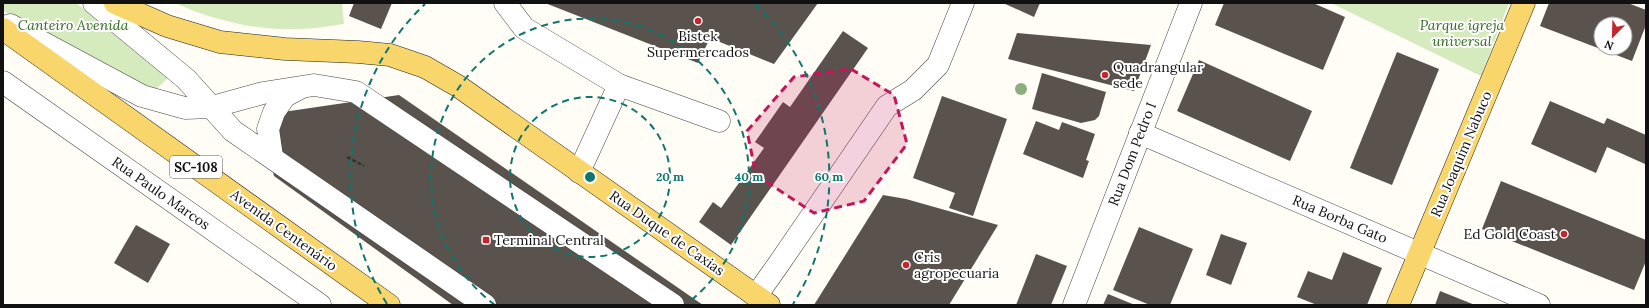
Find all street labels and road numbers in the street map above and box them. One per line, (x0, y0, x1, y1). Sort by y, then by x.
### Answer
street label: Rua Joaquim Nabuco (1426, 88, 1496, 220)
street label: Rua Dom Pedro I (1104, 100, 1160, 208)
street label: Rua Paulo Marcos (108, 152, 214, 234)
road number: SC-108 (170, 156, 222, 178)
street label: Avenida Centenário (226, 185, 341, 275)
street label: Rua Duque de Caxias (606, 187, 728, 279)
street label: Rua Borba Gato (1290, 191, 1390, 247)

